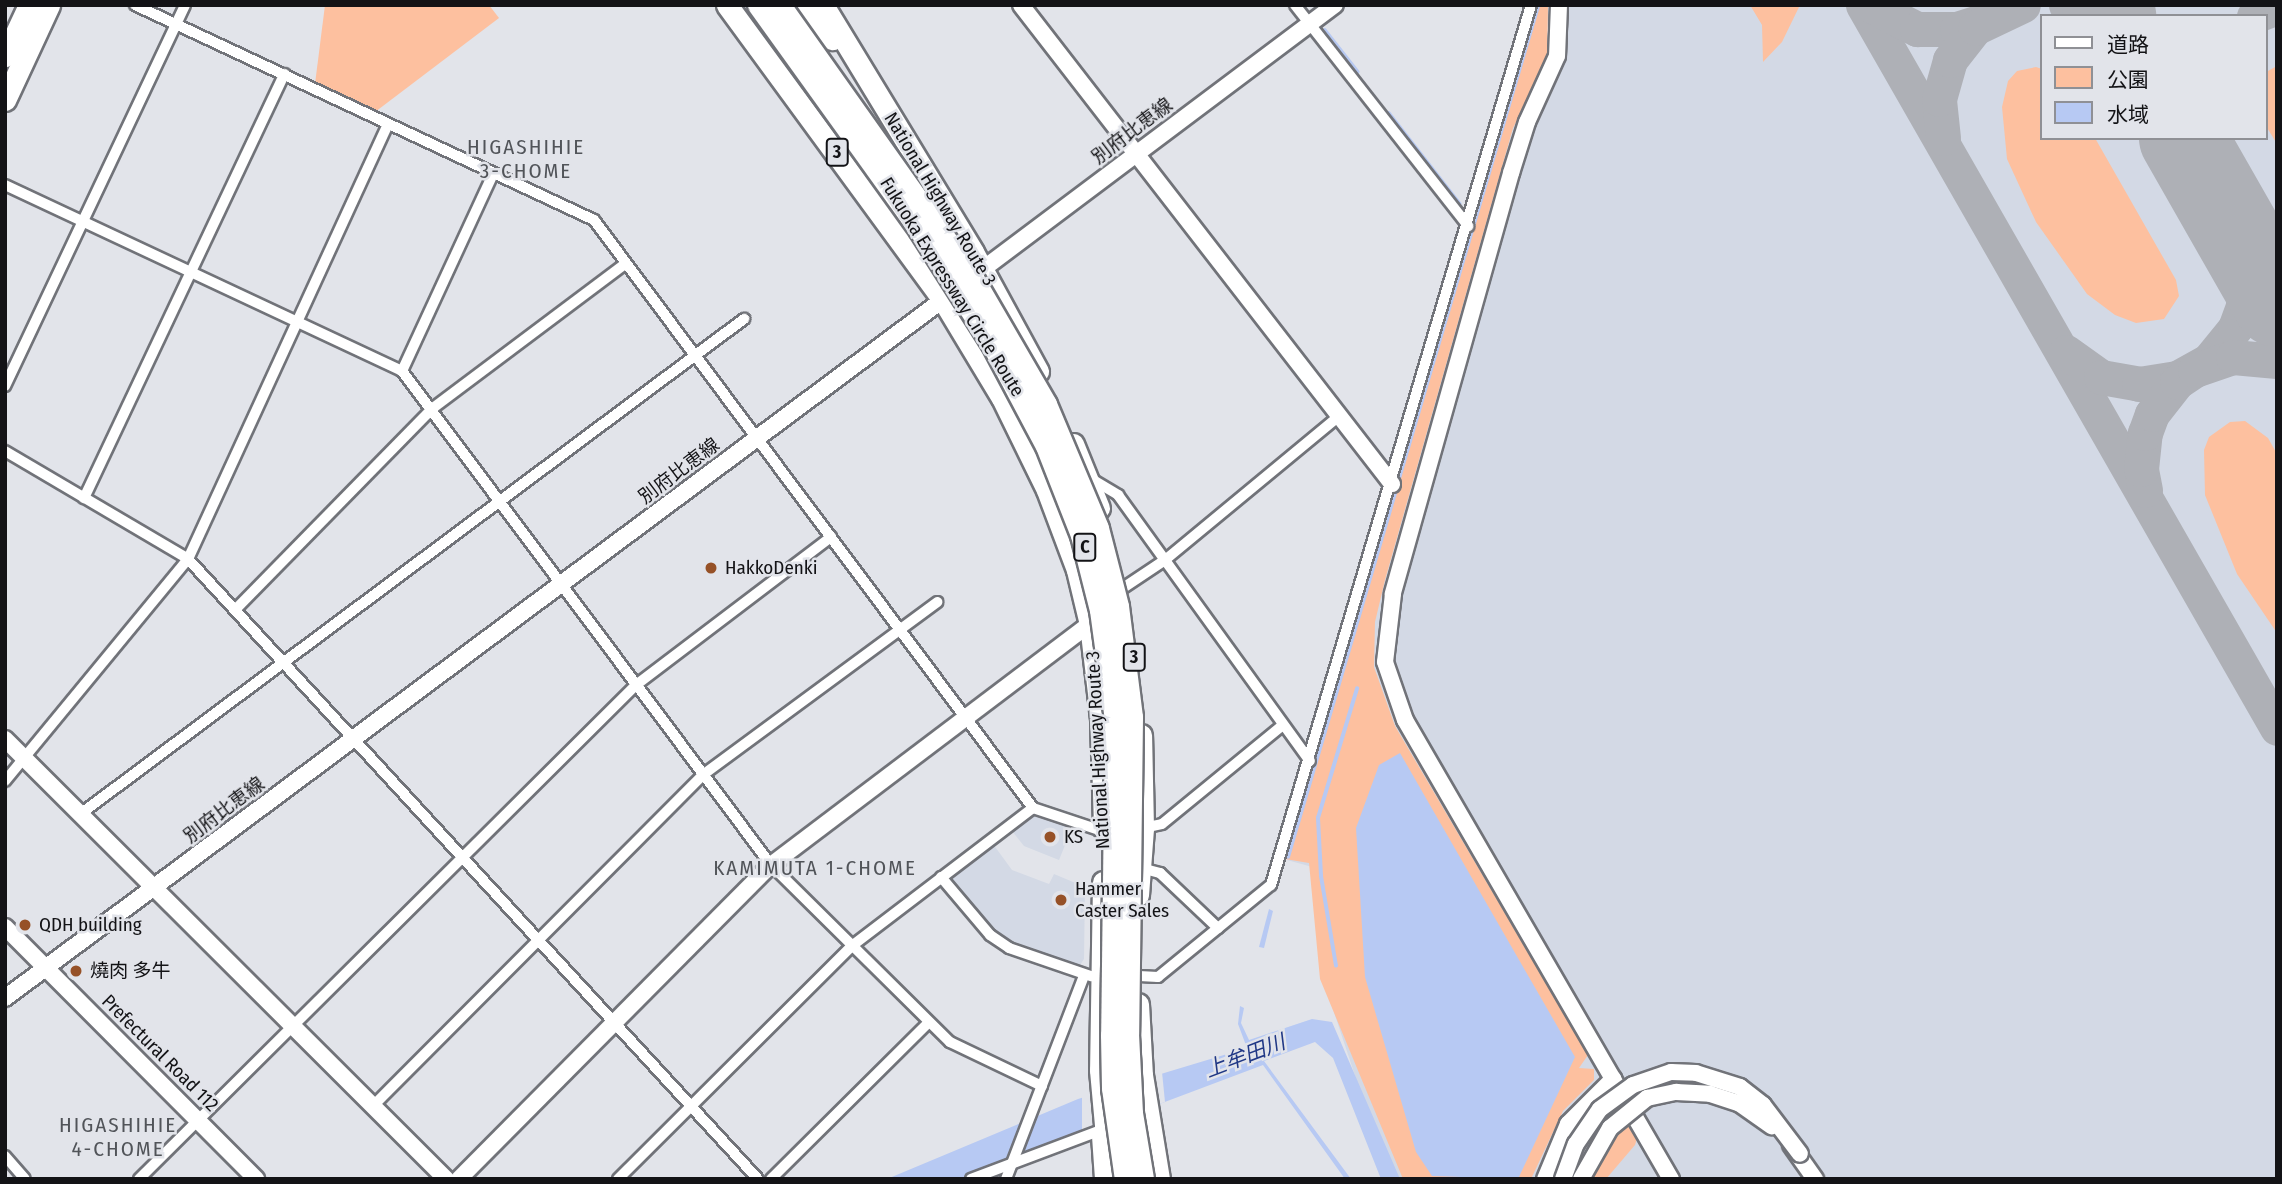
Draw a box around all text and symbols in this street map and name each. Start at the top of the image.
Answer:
legend [2040,14,2268,140]
text: 道路 [2107,32,2149,58]
text: 公園 [2107,67,2149,93]
street label: 別府比恵線 [1087,93,1177,169]
text: 水域 [2107,102,2149,128]
street label: National Highway Route 3 [879,108,1001,290]
district label: HIGASHIHIE 3-CHOME [468,134,584,184]
road number: 3 [825,138,849,167]
street label: Fukuoka Expressway Circle Route [875,173,1029,401]
street label: 別府比恵線 [634,433,724,509]
road number: C [1073,532,1097,562]
place label: HakkoDenki [725,557,817,579]
marker: HakkoDenki [703,560,719,576]
road number: 3 [1122,642,1146,672]
street label: National Highway Route 3 [1081,650,1115,850]
street label: 別府比恵線 [179,772,269,848]
place label: KS [1064,826,1083,848]
marker: KS [1042,829,1058,845]
district label: KAMIMUTA 1-CHOME [715,855,915,881]
place label: Hammer Caster Sales [1075,878,1169,922]
marker: Hammer Caster Sales [1053,892,1069,908]
place label: QDH building [39,914,142,936]
marker: QDH building [17,917,33,933]
place label: 燒肉 多牛 [90,960,170,982]
marker: 燒肉 多牛 [68,963,84,979]
street label: Prefectural Road 112 [97,990,223,1116]
water label: 上牟田川 [1201,1029,1289,1083]
district label: HIGASHIHIE 4-CHOME [60,1112,176,1162]

